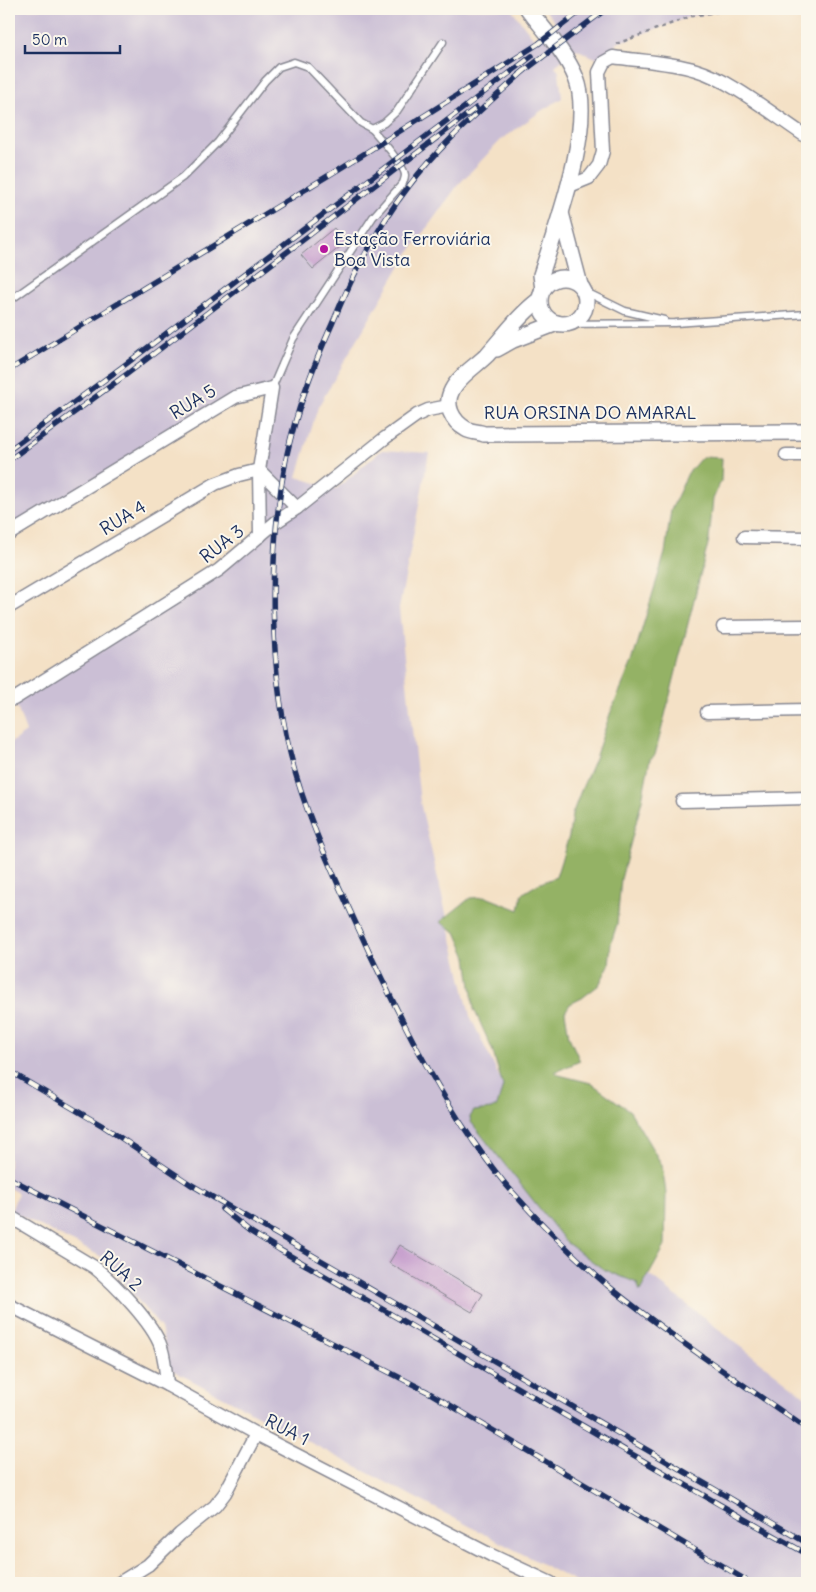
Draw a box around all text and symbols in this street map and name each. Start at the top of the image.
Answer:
scale bar [25,22,120,54]
text: 50 m [32,30,67,49]
place label: Estação Ferroviária Boa Vista [334,227,491,271]
marker: Estação Ferroviária Boa Vista [318,243,330,255]
street label: RUA 5 [165,379,220,424]
street label: RUA ORSINA DO AMARAL [484,401,697,424]
street label: RUA 4 [95,495,150,540]
street label: RUA 3 [195,519,248,568]
street label: RUA 2 [95,1246,148,1296]
street label: RUA 1 [261,1409,313,1450]

